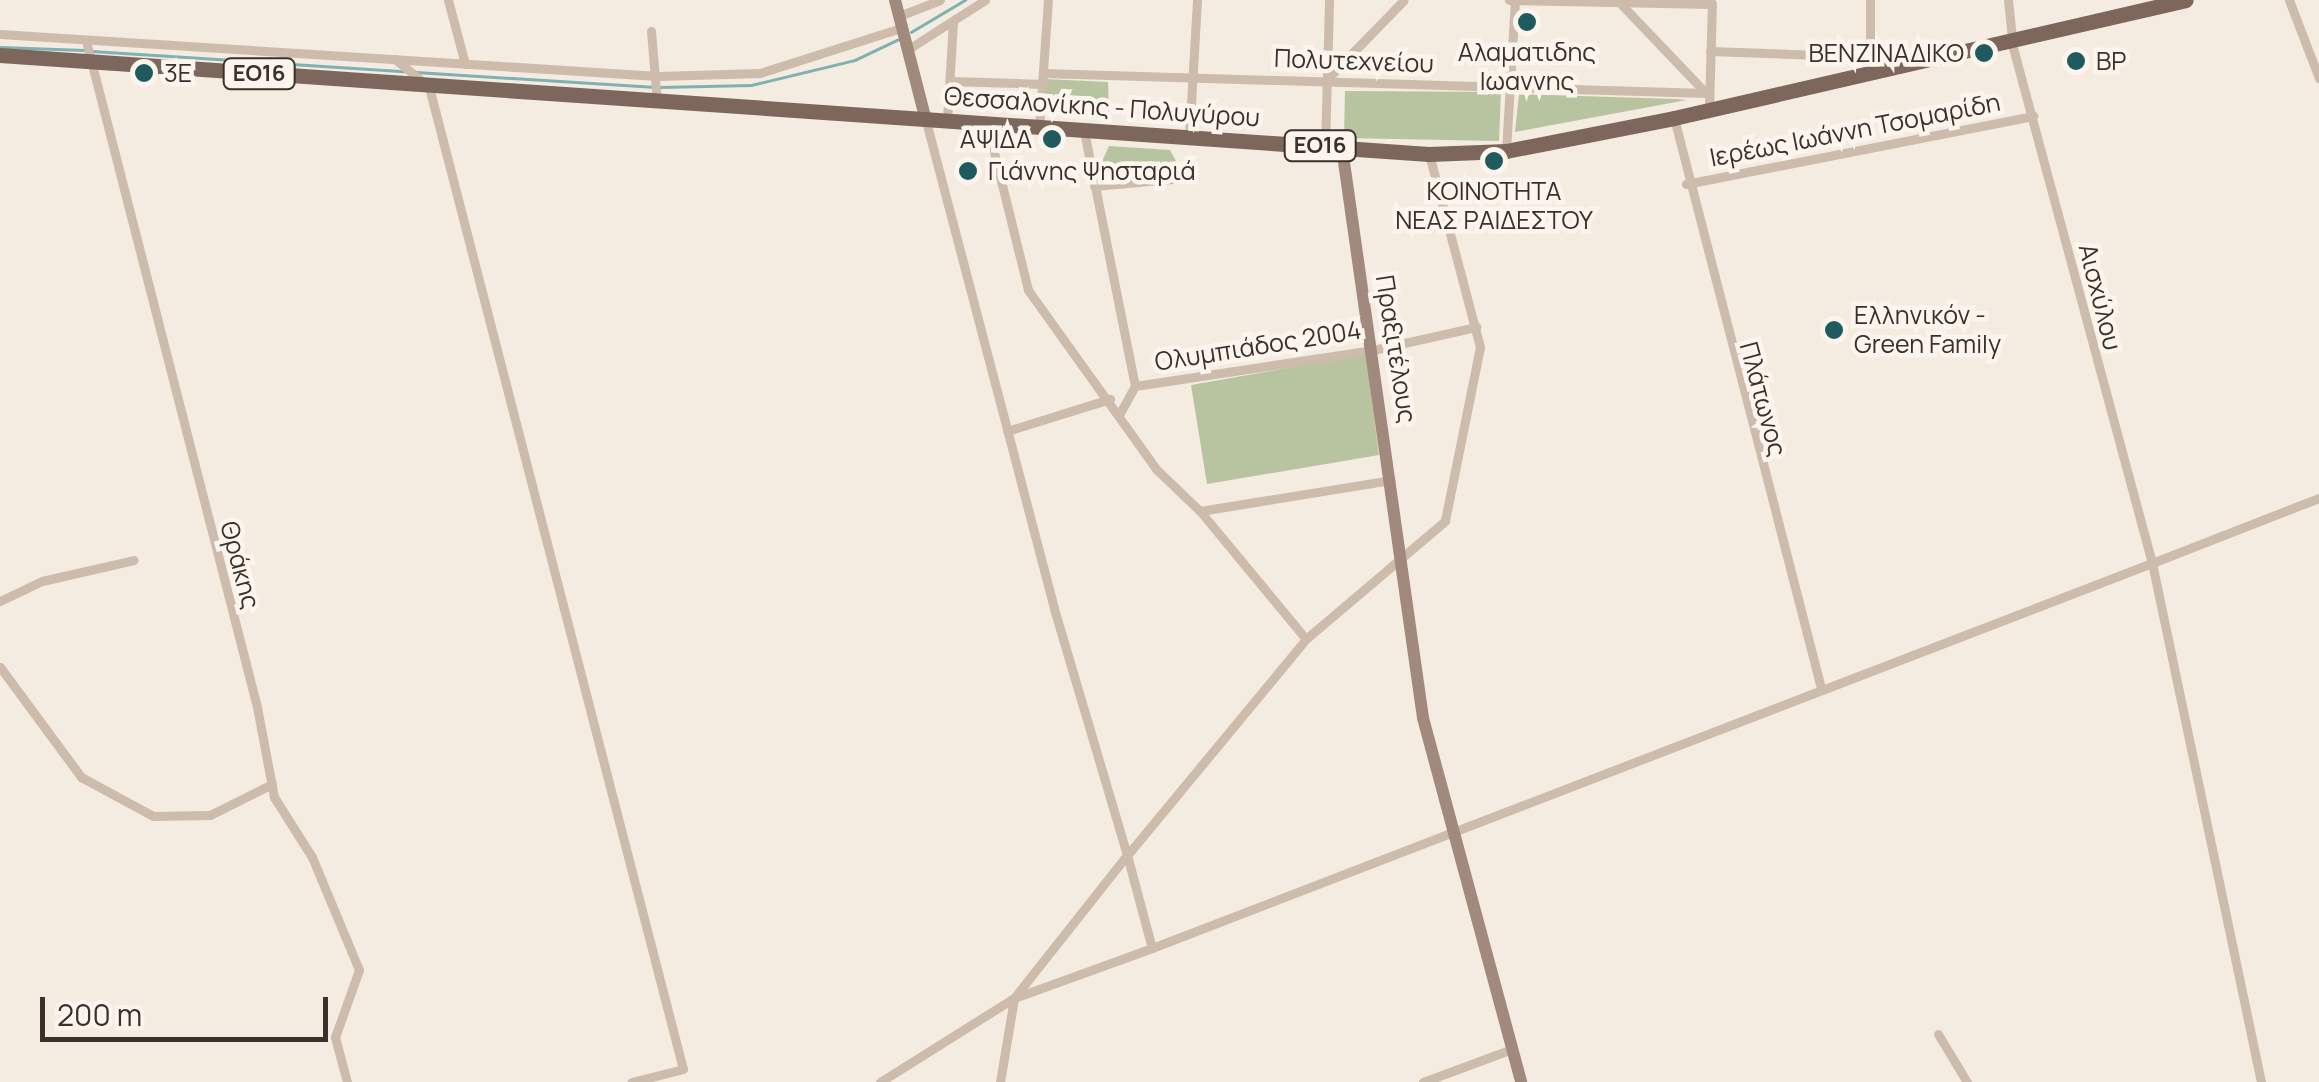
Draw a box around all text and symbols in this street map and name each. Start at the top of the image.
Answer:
marker: Αλαματιδης Ιωαννης [1516,11,1538,33]
place label: Αλαματιδης Ιωαννης [1458,38,1596,97]
place label: ΒΕΝΖΙΝΑΔΙΚΟ [1808,38,1964,68]
marker: ΒΕΝΖΙΝΑΔΙΚΟ [1973,42,1995,64]
street label: Πολυτεχνείου [1274,43,1434,79]
place label: BP [2096,46,2126,76]
marker: BP [2065,50,2087,72]
road number: ΕΟ16 [222,57,296,91]
place label: 3Ε [164,58,192,88]
marker: 3Ε [133,62,155,84]
street label: Θεσσαλονίκης - Πολυγύρου [943,81,1261,133]
street label: Ιερέως Ιωάννη Τσομαρίδη [1707,87,2003,173]
place label: ΑΨΙΔΑ [960,124,1032,154]
marker: ΑΨΙΔΑ [1041,128,1063,150]
road number: ΕΟ16 [1282,129,1358,163]
marker: ΚΟΙΝΟΤΗΤΑ ΝΕΑΣ ΡΑΙΔΕΣΤΟΥ [1483,150,1505,172]
place label: Γιάννης Ψησταριά [988,156,1196,186]
marker: Γιάννης Ψησταριά [957,160,979,182]
place label: ΚΟΙΝΟΤΗΤΑ ΝΕΑΣ ΡΑΙΔΕΣΤΟΥ [1395,177,1593,236]
street label: Αισχύλου [2072,241,2128,353]
street label: Πραξιτέλους [1370,273,1422,425]
place label: Ελληνικόν - Green Family [1854,301,2001,360]
street label: Ολυμπιάδος 2004 [1153,315,1363,377]
marker: Ελληνικόν - Green Family [1823,319,1845,341]
street label: Πλάτωνος [1733,339,1793,459]
street label: Θράκης [214,518,266,612]
scale bar [45,977,332,1039]
text: 200 m [57,994,142,1035]

